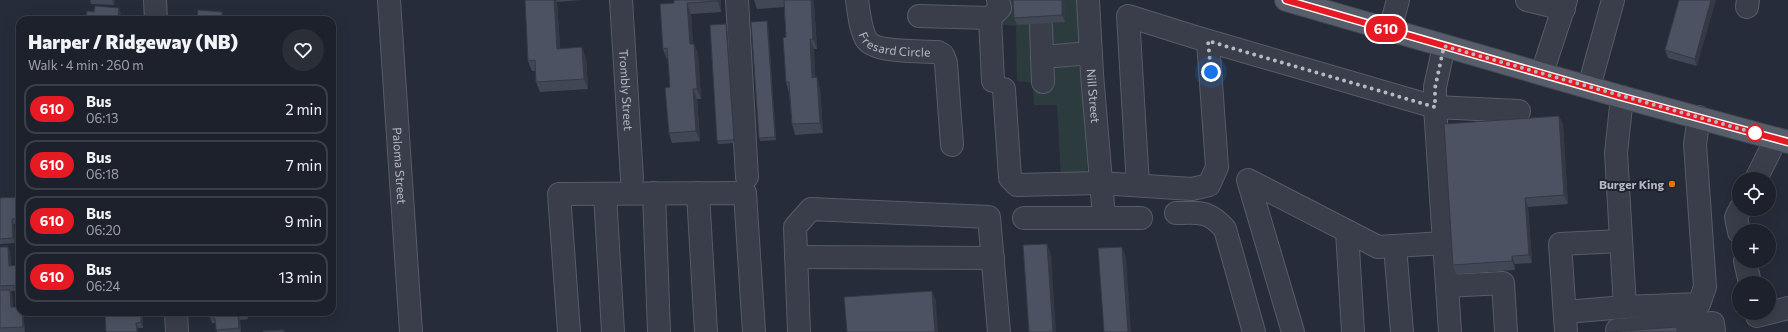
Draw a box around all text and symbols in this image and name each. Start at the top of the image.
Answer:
line badge: 610 [1363,16,1409,42]
text: 610 [1374,20,1398,37]
button: heart [282,29,324,71]
text: Harper / Ridgeway (NB) [28,30,238,53]
street label: Fresard Circle [856,30,930,59]
street label: Trombly Street [617,49,636,131]
text: Walk · 4 min · 260 m [28,57,144,73]
your location [1201,62,1221,82]
street label: Nill Street [1085,68,1103,124]
text: Bus [86,92,111,110]
text: 610 [40,100,64,117]
text: 2 min [285,100,322,118]
text: 06:13 [86,110,118,126]
unlabelled marker [1746,124,1764,142]
street label: Paloma Street [390,127,410,205]
text: Bus [86,148,111,166]
text: 610 [40,156,64,173]
text: 7 min [286,156,322,174]
text: 06:18 [86,166,119,182]
map controls [1732,172,1776,320]
button: locate [1732,172,1776,216]
place label: Burger King [1599,177,1664,191]
marker: Burger King [1667,179,1677,189]
text: Bus [86,204,111,222]
text: 610 [40,212,64,229]
text: 9 min [284,212,322,230]
text: 06:20 [86,222,121,238]
button: + [1732,224,1776,268]
text: Bus [86,260,111,278]
text: 610 [40,268,64,285]
text: 13 min [279,268,322,286]
button: − [1732,276,1776,320]
text: 06:24 [86,278,120,294]

